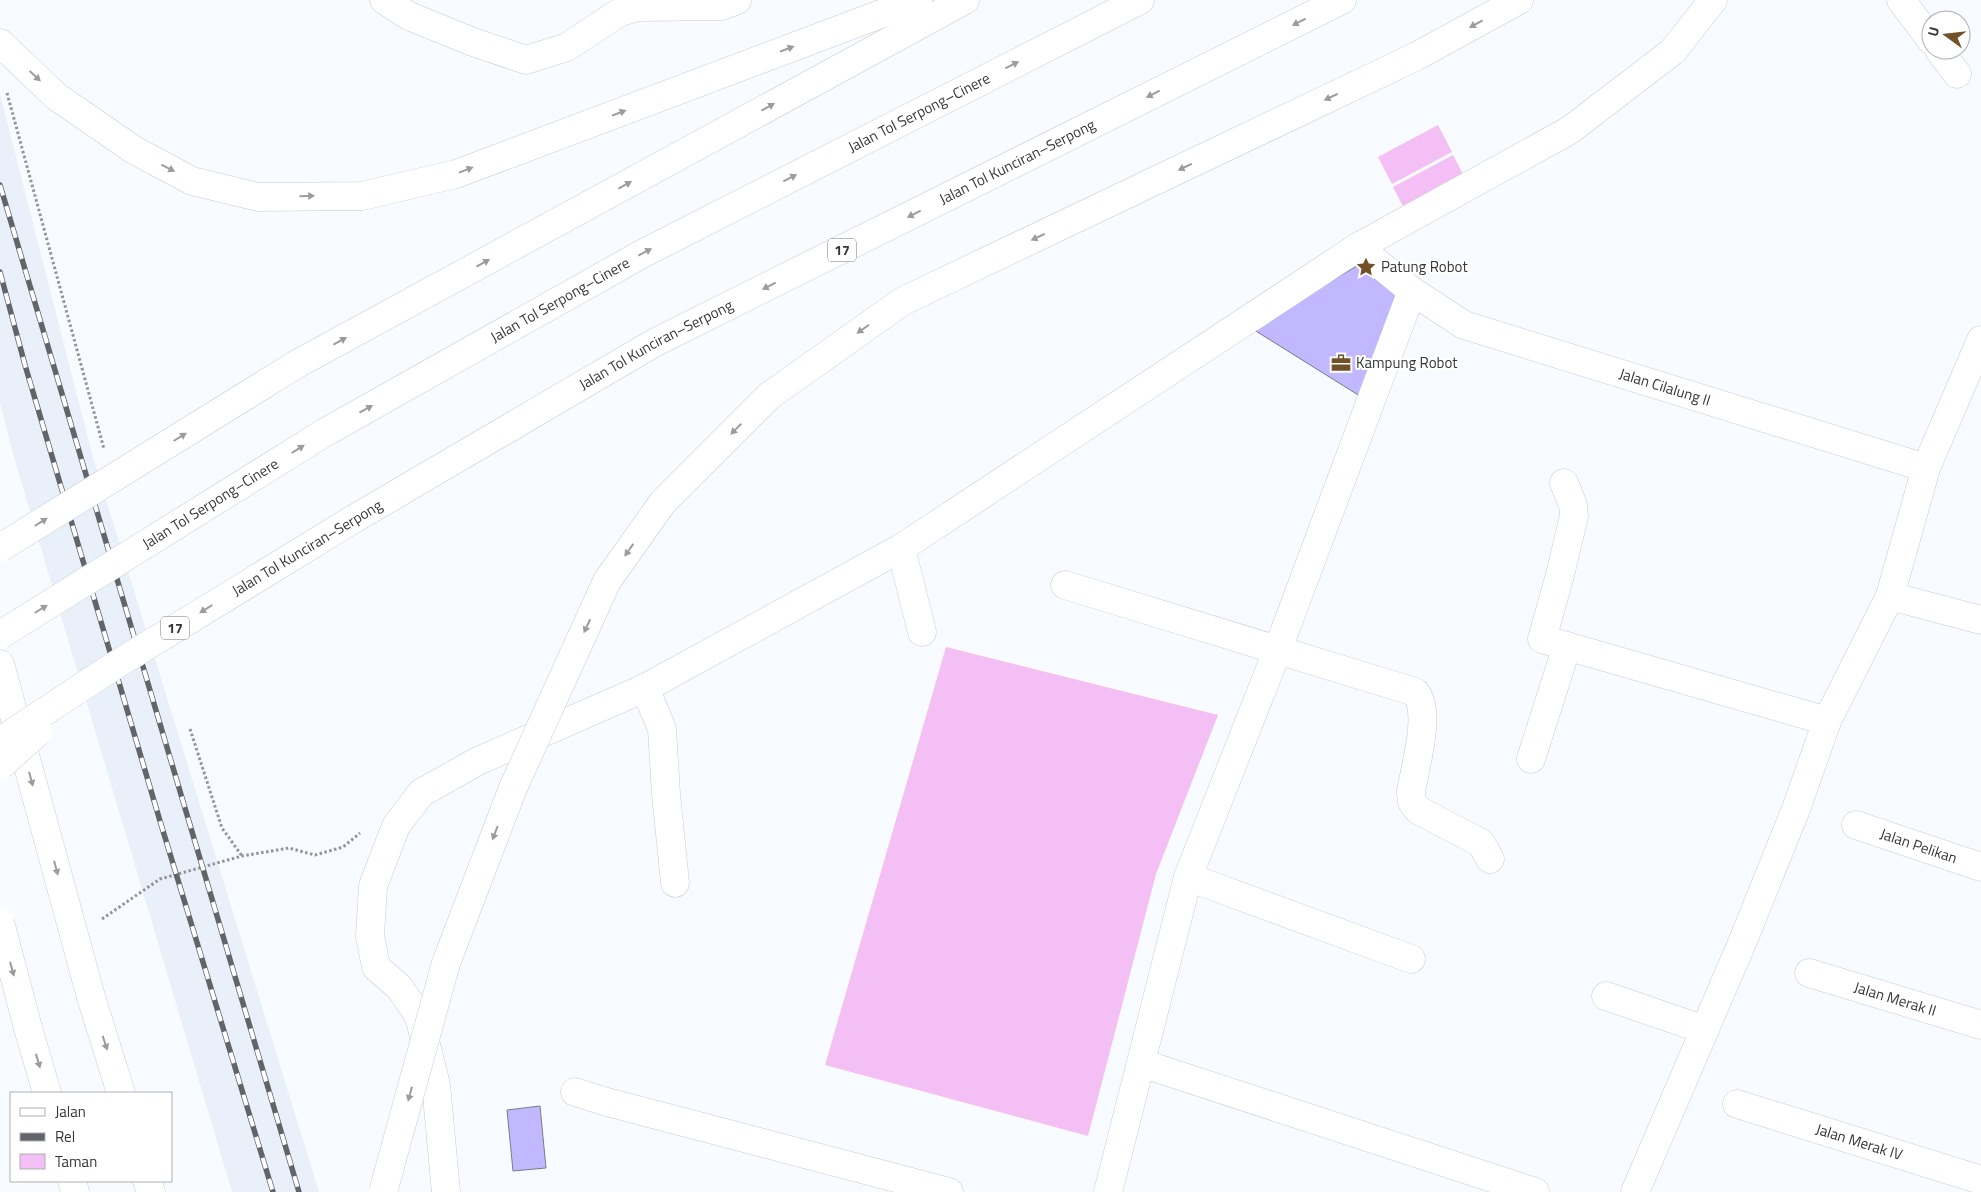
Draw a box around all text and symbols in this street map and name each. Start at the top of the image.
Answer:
north arrow [1921,10,1971,60]
one-way arrow [1292,18,1306,26]
one-way arrow [1470,19,1483,28]
text: U [1922,24,1944,39]
one-way arrow [780,45,795,53]
one-way arrow [1005,61,1020,69]
street label: Jalan Tol Serpong–Cinere [844,66,994,158]
one-way arrow [29,70,41,82]
one-way arrow [1146,90,1161,98]
one-way arrow [1324,93,1338,101]
one-way arrow [761,103,775,112]
one-way arrow [611,109,626,116]
street label: Jalan Tol Kunciran–Serpong [935,113,1099,210]
one-way arrow [1177,163,1192,171]
one-way arrow [161,164,176,172]
one-way arrow [459,166,474,173]
one-way arrow [783,174,797,182]
one-way arrow [618,181,633,189]
one-way arrow [299,192,315,200]
one-way arrow [907,210,921,218]
one-way arrow [1031,233,1045,241]
road number: 17 [828,238,856,262]
one-way arrow [639,248,652,257]
street label: Jalan Tol Serpong–Cinere [486,251,634,348]
place label: Patung Robot [1381,255,1468,278]
place icon: Patung Robot [1355,256,1377,278]
one-way arrow [476,259,490,267]
one-way arrow [761,282,776,290]
street label: Jalan Tol Kunciran–Serpong [575,293,737,396]
one-way arrow [857,324,870,334]
one-way arrow [333,337,347,345]
place label: Kampung Robot [1356,351,1458,374]
office icon: Kampung Robot [1330,352,1352,374]
street label: Jalan Cilalung II [1616,362,1714,412]
one-way arrow [360,405,373,414]
one-way arrow [730,422,742,434]
one-way arrow [173,432,186,441]
one-way arrow [291,445,305,454]
street label: Jalan Tol Serpong–Cinere [137,452,283,555]
street label: Jalan Tol Kunciran–Serpong [227,493,387,602]
one-way arrow [35,518,48,527]
one-way arrow [624,543,634,557]
one-way arrow [34,604,47,613]
one-way arrow [199,605,213,614]
road number: 17 [161,616,189,640]
one-way arrow [582,619,590,633]
one-way arrow [27,771,35,786]
street label: Jalan Pelikan [1877,822,1960,869]
one-way arrow [491,826,499,840]
one-way arrow [52,861,60,876]
one-way arrow [9,961,17,976]
street label: Jalan Merak II [1851,975,1939,1022]
one-way arrow [102,1036,110,1051]
one-way arrow [34,1053,42,1068]
one-way arrow [405,1087,413,1102]
legend [10,1092,172,1182]
text: Jalan [55,1100,86,1123]
street label: Jalan Merak IV [1813,1117,1906,1166]
text: Rel [55,1125,75,1148]
text: Taman [55,1150,97,1173]

